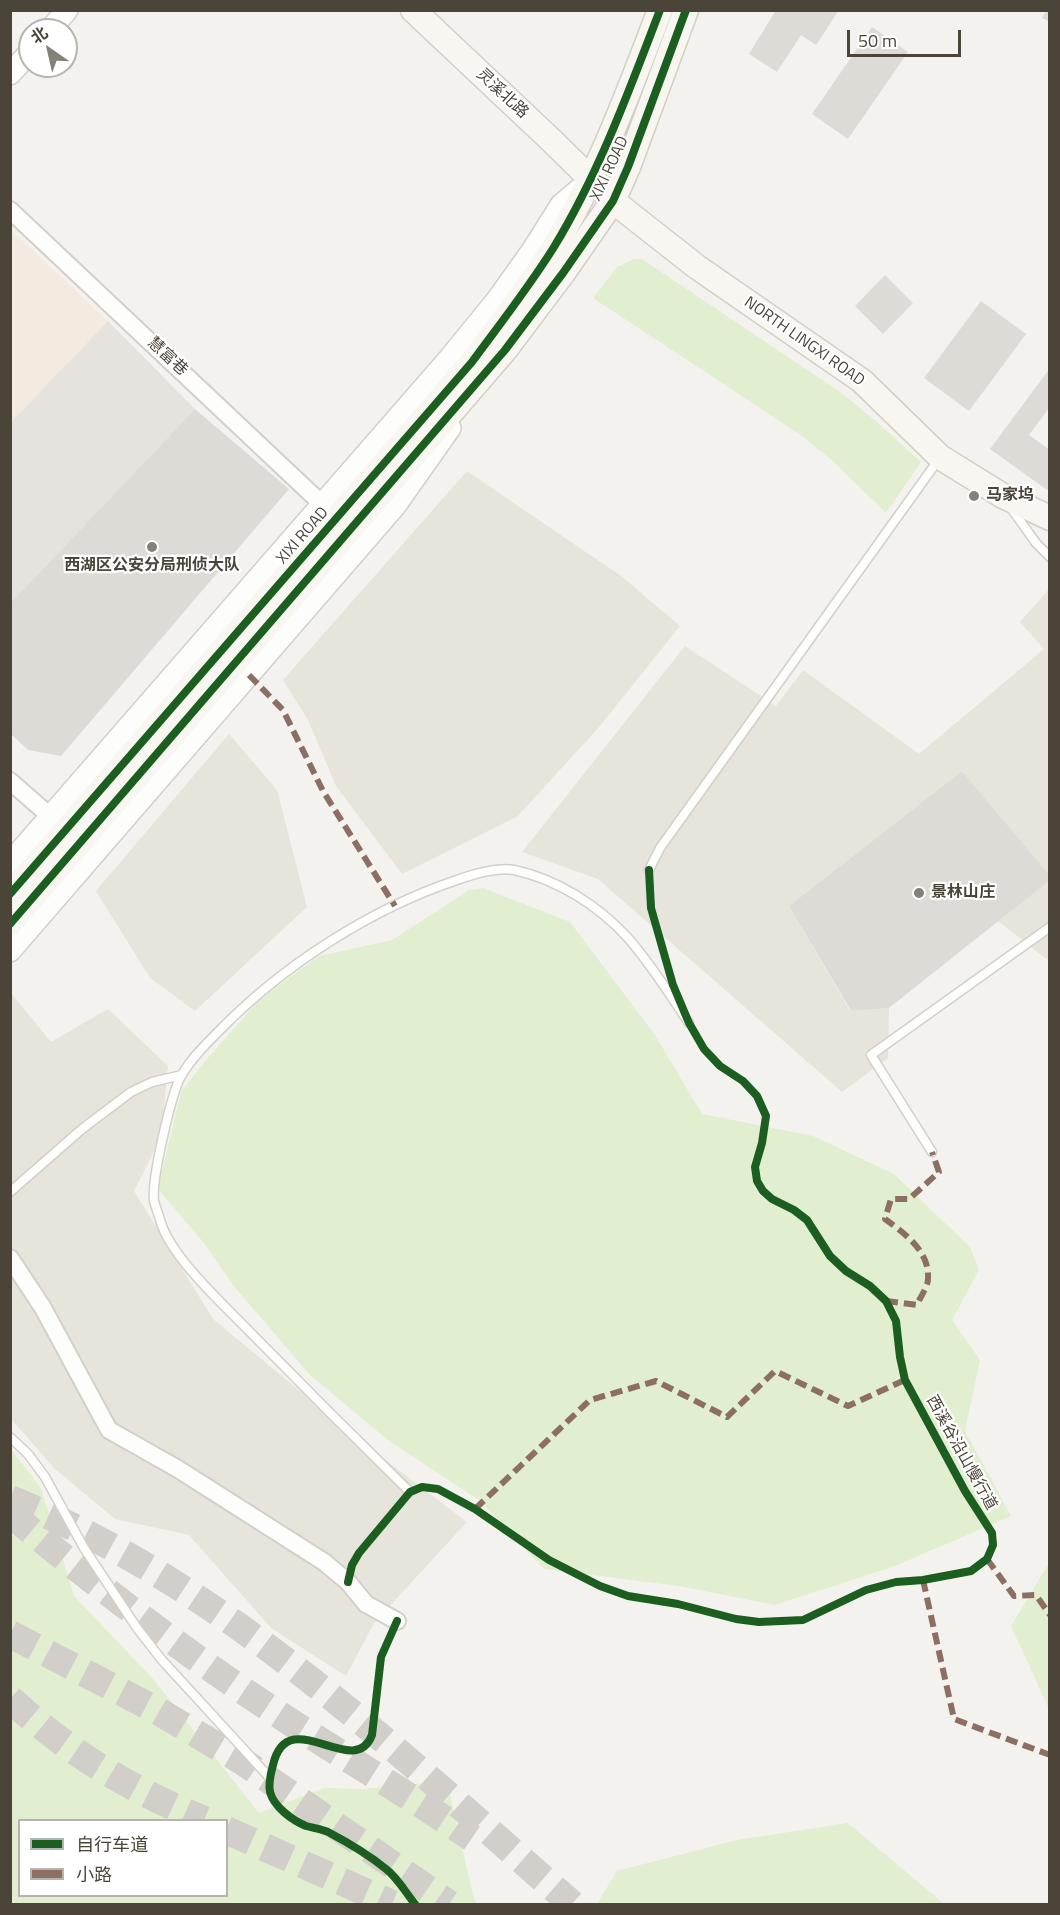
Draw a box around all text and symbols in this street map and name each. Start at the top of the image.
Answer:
north arrow [18,18,78,78]
scale bar [850,18,964,56]
text: 北 [26,20,52,49]
text: 50 m [858,27,897,54]
street label: 灵溪北路 [472,65,532,123]
street label: XIXI ROAD [587,134,633,204]
street label: NORTH LINGXI ROAD [740,293,868,391]
street label: 慧富巷 [143,334,191,380]
place label: 马家坞 [986,486,1034,506]
marker: 马家坞 [967,489,981,503]
street label: XIXI ROAD [273,504,333,568]
marker: 西湖区公安分局刑侦大队 [145,540,159,554]
place label: 西湖区公安分局刑侦大队 [64,556,240,576]
place label: 景林山庄 [931,883,995,903]
marker: 景林山庄 [912,886,926,900]
street label: 西溪谷沿山慢行道 [922,1392,1000,1514]
legend [18,1819,228,1897]
text: 自行车道 [76,1831,148,1858]
text: 小路 [76,1861,112,1888]

